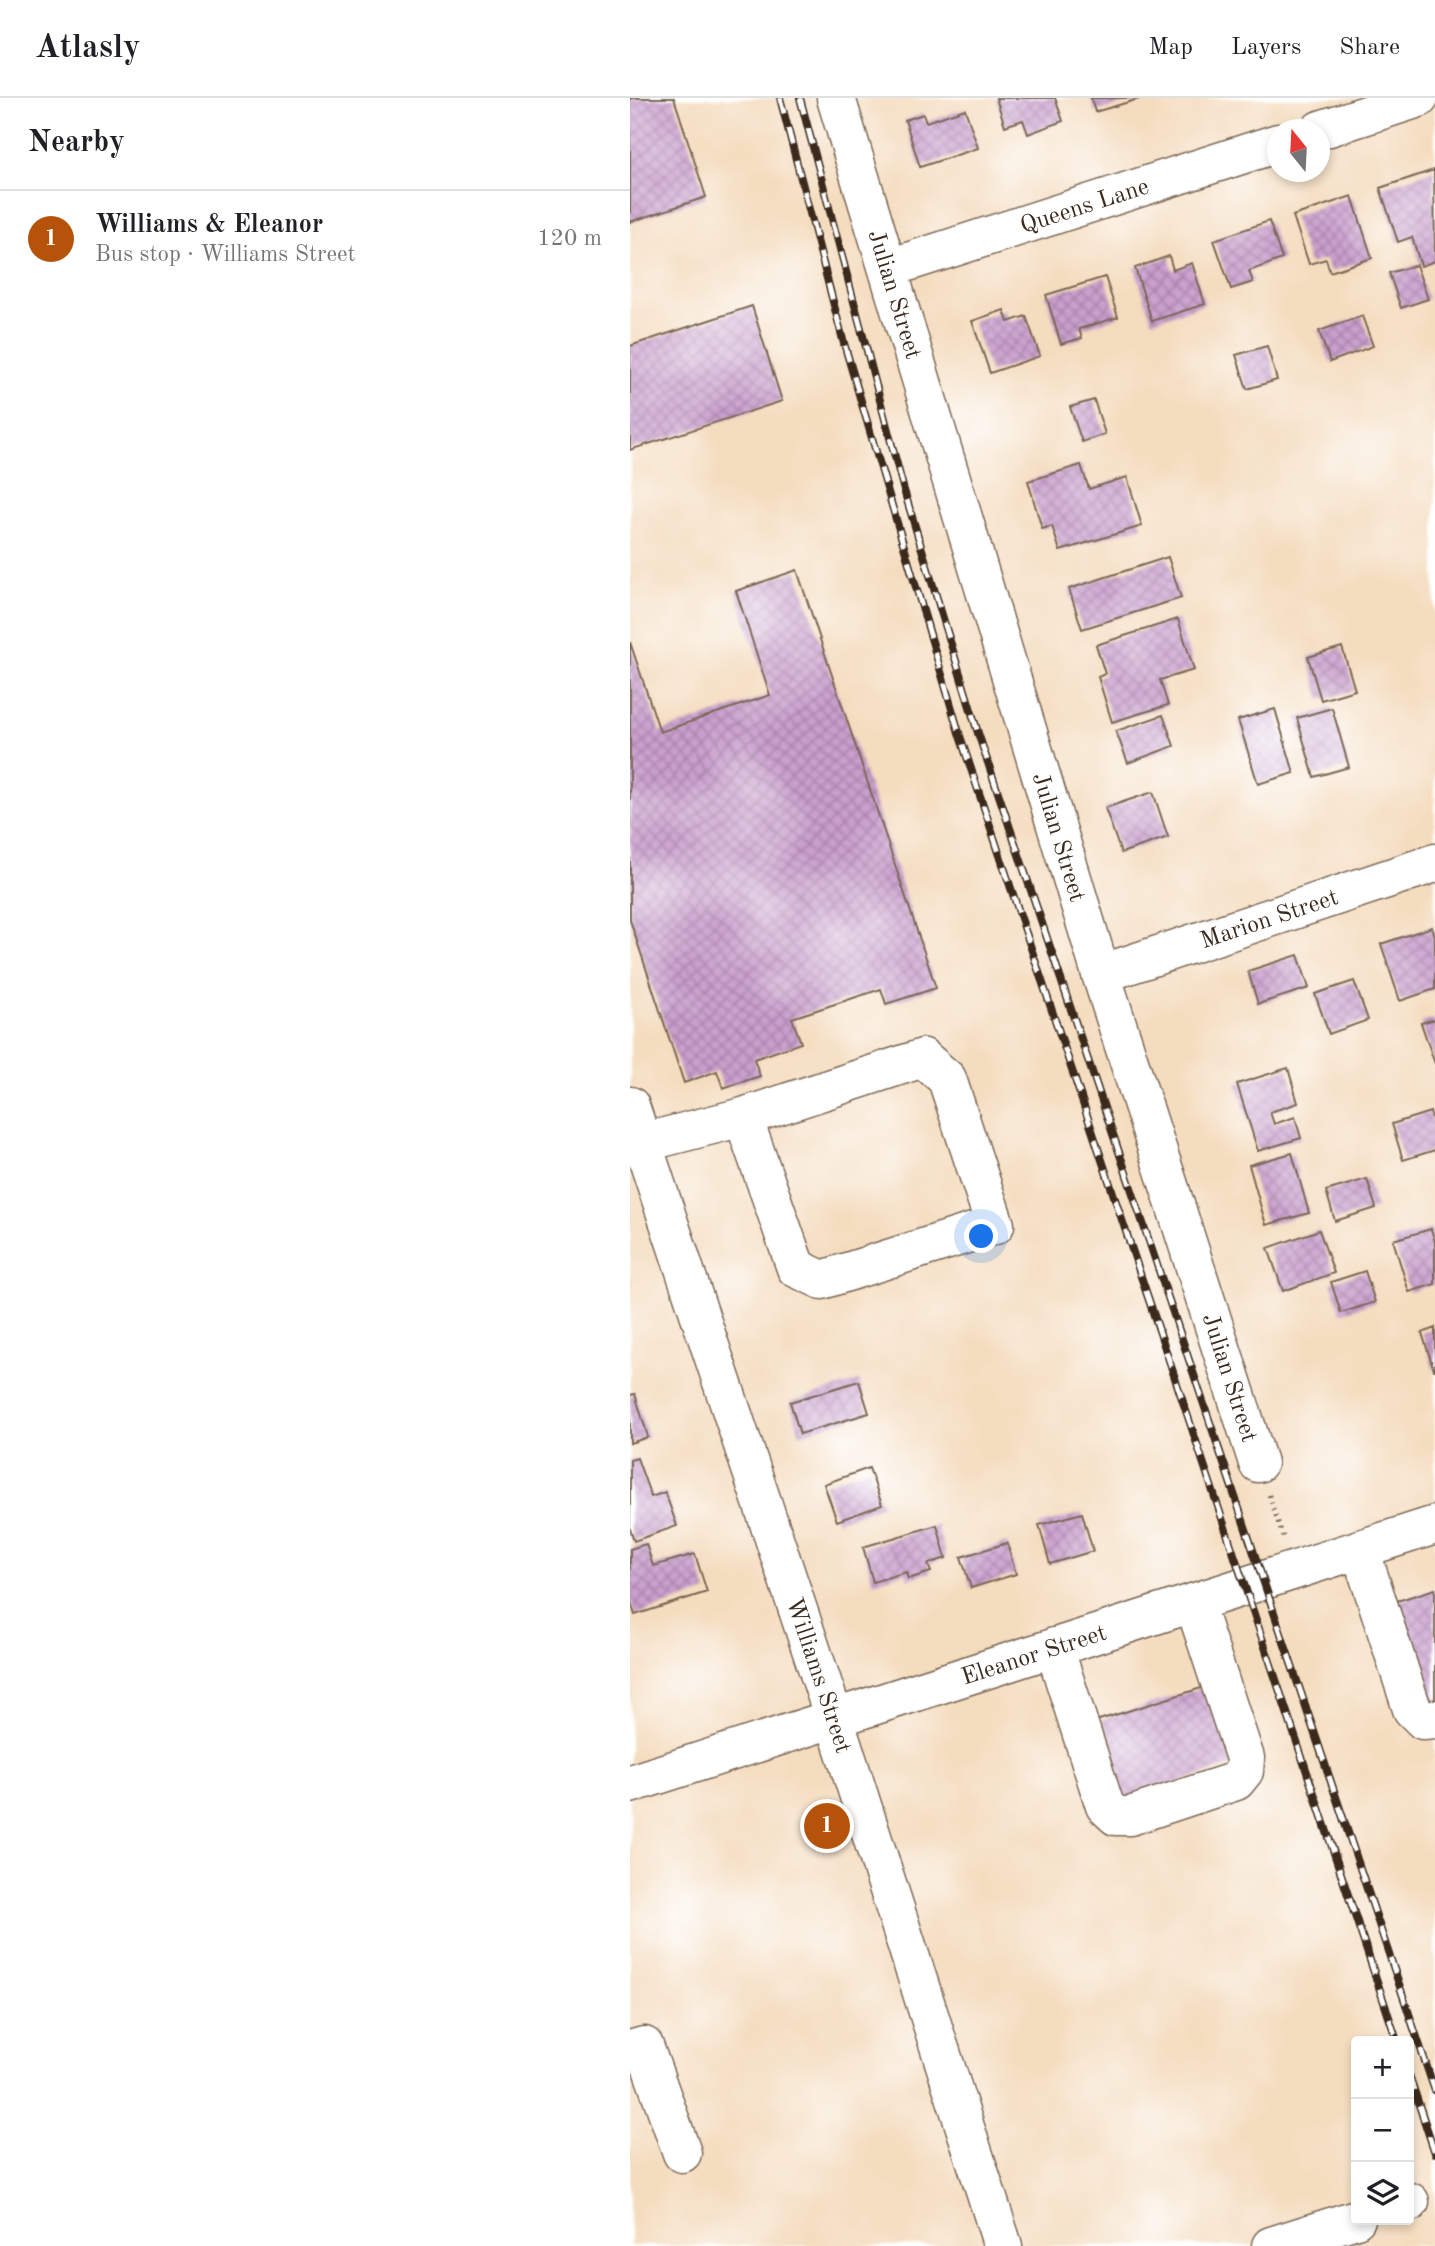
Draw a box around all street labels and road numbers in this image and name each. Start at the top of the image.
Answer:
street label: Queens Lane [1017,175,1152,239]
street label: Julian Street [863,227,924,362]
street label: Julian Street [1027,770,1089,905]
street label: Marion Street [1198,886,1342,954]
street label: Julian Street [1197,1311,1261,1446]
street label: Williams Street [781,1595,855,1757]
street label: Eleanor Street [959,1621,1110,1691]

